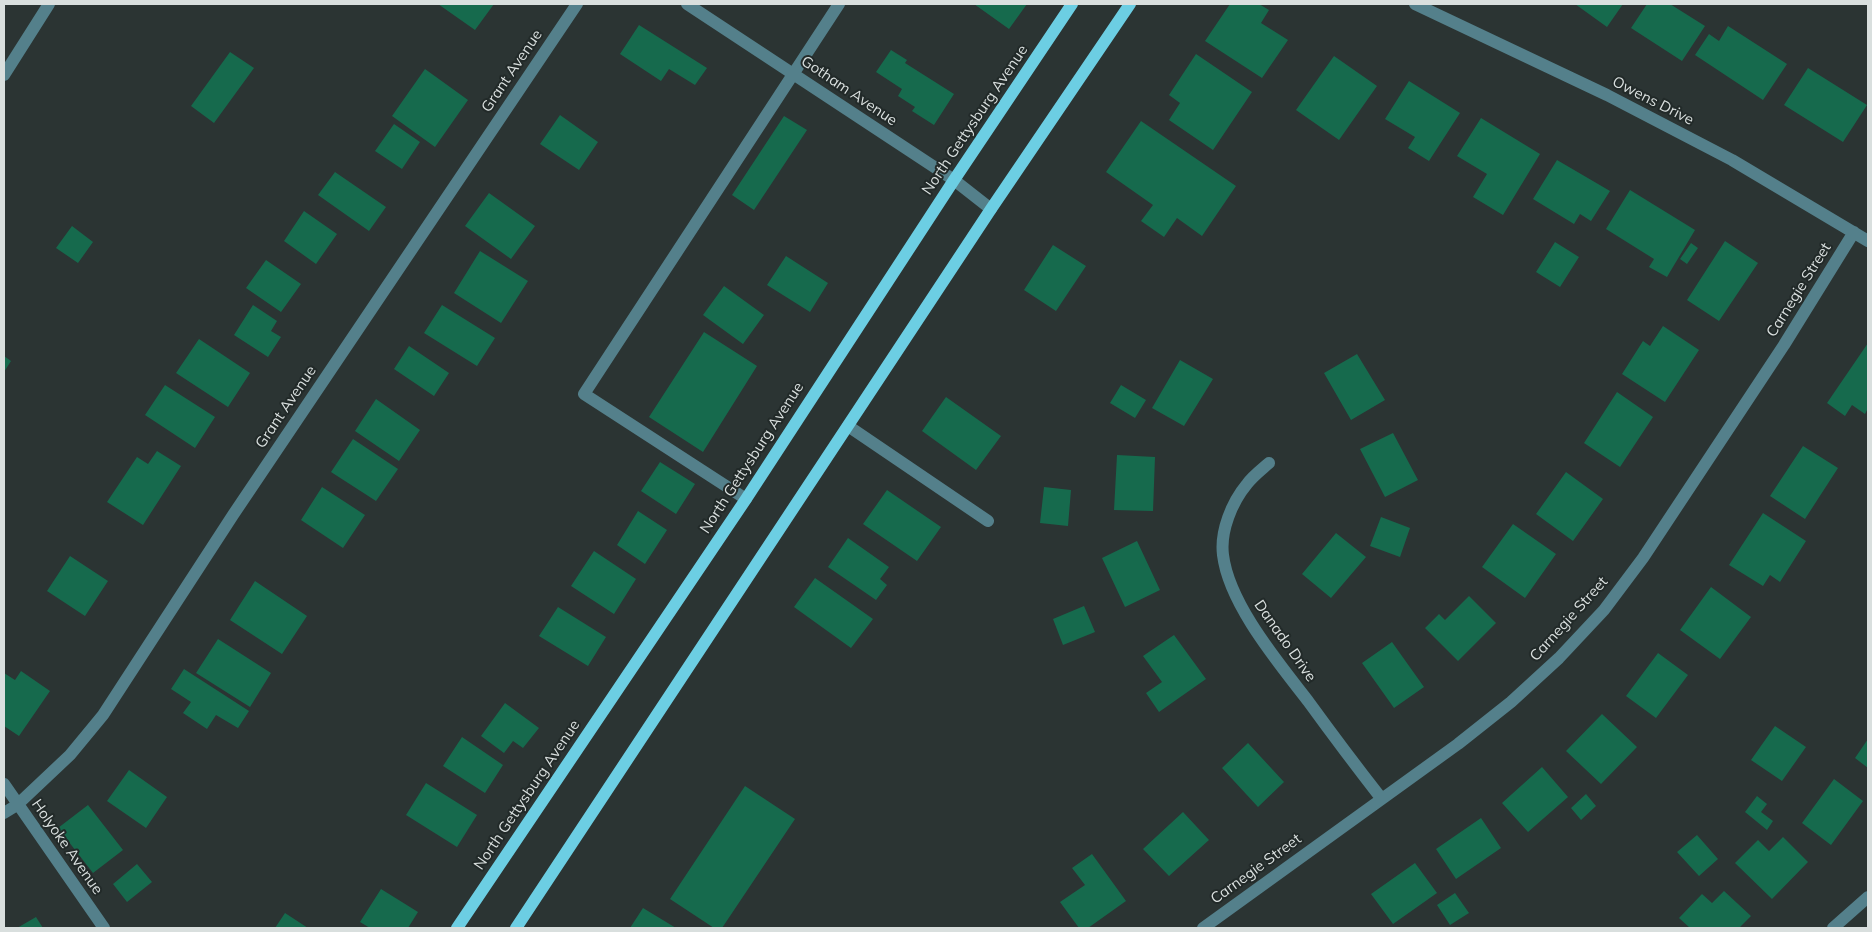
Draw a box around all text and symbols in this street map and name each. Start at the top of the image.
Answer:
street label: Grant Avenue [478,26,546,116]
street label: North Gettysburg Avenue [918,42,1032,198]
street label: Gotham Avenue [798,52,900,130]
street label: Owens Drive [1609,73,1697,129]
street label: Carnegie Street [1763,240,1835,340]
street label: Grant Avenue [252,362,320,452]
street label: North Gettysburg Avenue [696,379,808,537]
street label: Carnegie Street [1526,573,1612,665]
street label: Danado Drive [1250,597,1320,685]
street label: North Gettysburg Avenue [470,717,584,873]
street label: Holyoke Avenue [28,796,106,898]
street label: Carnegie Street [1207,830,1305,908]

